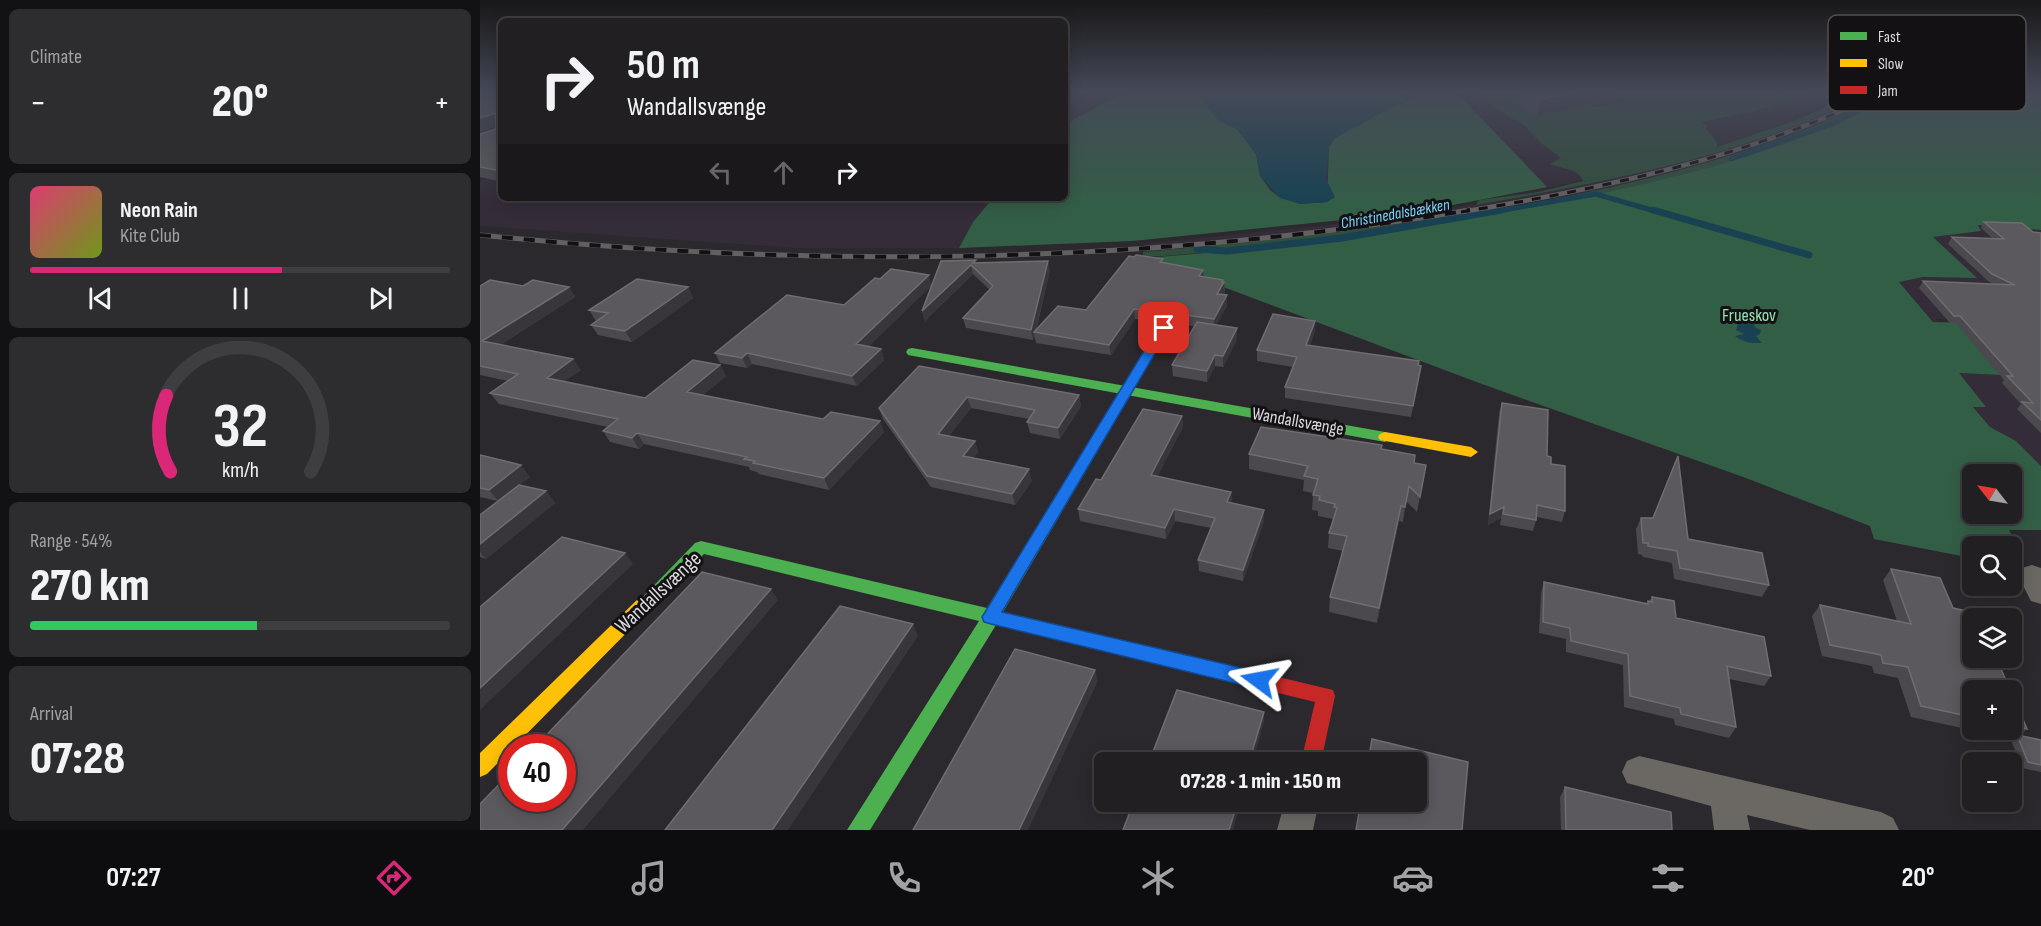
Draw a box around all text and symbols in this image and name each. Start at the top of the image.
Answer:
legend [1828,15,2026,111]
text: Fast [1878,28,1901,47]
text: 50 m [627,40,700,91]
icon: right [528,42,606,120]
text: Climate [30,45,82,69]
text: Slow [1878,55,1903,74]
text: 20° [212,75,268,130]
text: Jam [1877,82,1898,101]
text: − [30,83,46,123]
text: + [434,83,450,123]
text: Wandallsvænge [627,91,766,123]
icon: left [704,156,737,189]
icon: ahead [767,156,800,189]
icon: right [830,156,863,189]
water label: Christinedalsbækken [1339,196,1451,233]
text: Neon Rain [120,197,198,224]
text: Kite Club [120,224,180,248]
icon: previous [84,282,117,315]
icon: pause [224,282,257,315]
icon: next [364,282,397,315]
pin [1138,302,1189,353]
park label: Frueskov [1722,305,1776,326]
icon: arrive [1147,311,1180,344]
text: 32 [212,390,268,465]
street label: Wandallsvænge [1250,403,1346,440]
text: km/h [221,458,259,483]
north arrow [1962,464,2022,524]
map controls [1962,464,2022,812]
text: Range · 54% [30,529,112,553]
button: search [1962,536,2022,596]
street label: Wandallsvænge [610,546,707,638]
text: 270 km [30,559,149,614]
button: layers [1962,608,2022,668]
position arrow [1227,648,1291,712]
button: + [1962,680,2022,740]
text: Arrival [30,702,73,726]
text: 07:28 [30,732,125,787]
speed limit sign: 40 [498,734,576,812]
button: − [1962,752,2022,812]
text: 07:28 · 1 min · 150 m [1180,768,1341,795]
icon: directions [373,857,415,899]
icon: music [628,857,670,899]
icon: phone [883,857,925,899]
icon: climate [1137,857,1179,899]
icon: car [1392,857,1434,899]
icon: filters [1647,857,1689,899]
text: 07:27 [106,862,160,894]
text: 20° [1901,862,1935,894]

